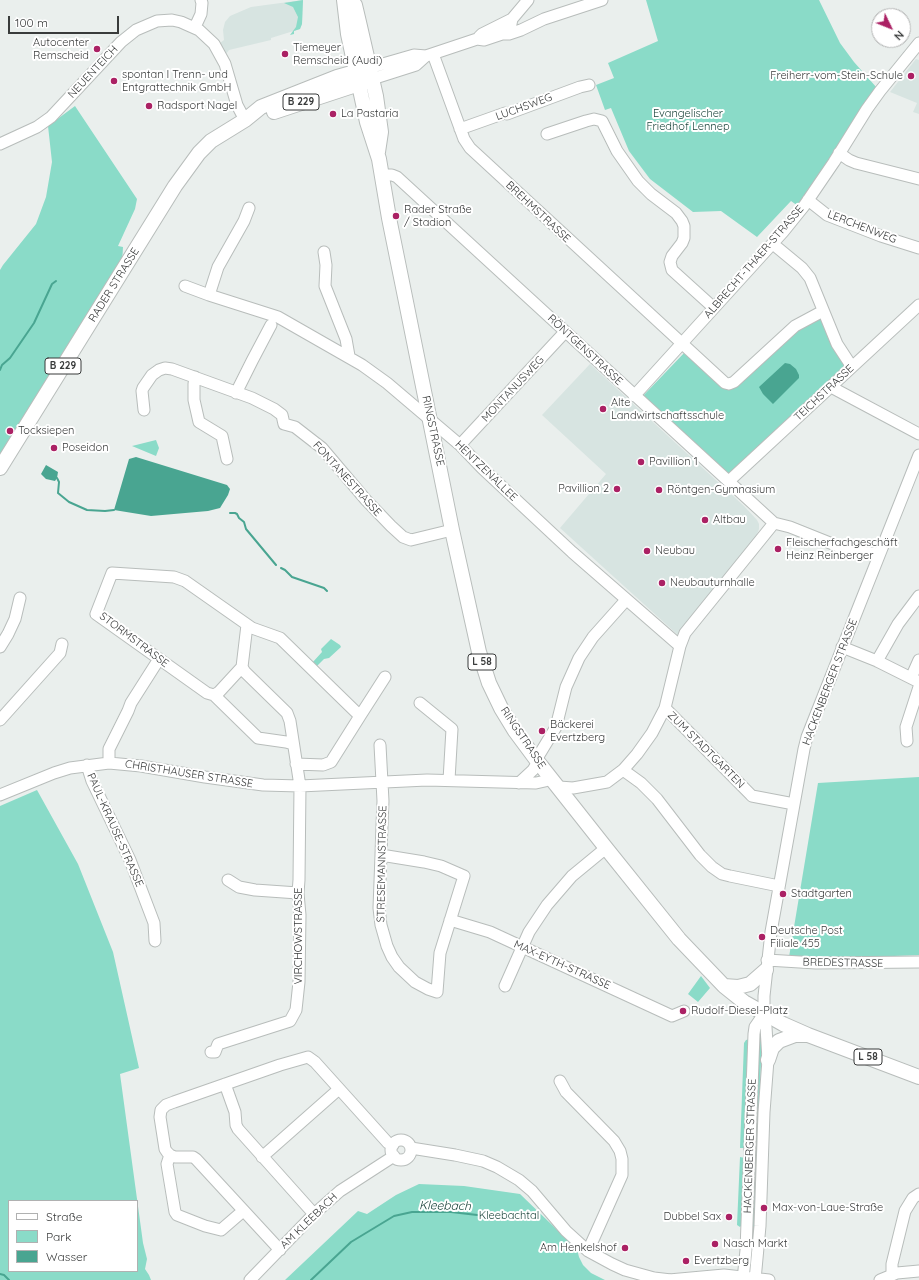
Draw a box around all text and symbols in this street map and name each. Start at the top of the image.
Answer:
scale bar [10,8,121,34]
north arrow [871,8,911,48]
text: 100 m [15,15,48,30]
text: N [891,28,907,43]
place label: Autocenter Remscheid [33,36,89,62]
place label: Tiemeyer Remscheid (Audi) [293,41,382,67]
street label: NEUENTEICH [65,43,121,101]
marker: Autocenter Remscheid [92,44,102,54]
marker: Tiemeyer Remscheid (Audi) [280,49,290,59]
place label: spontan I Trenn- und Entgrattechnik GmbH [122,68,231,94]
place label: Freiherr-vom-Stein-Schule [770,69,903,83]
marker: Freiherr-vom-Stein-Schule [906,71,916,81]
marker: spontan I Trenn- und Entgrattechnik GmbH [109,76,119,86]
street label: LUCHSWEG [494,91,554,123]
road number: B 229 [283,94,319,110]
place label: Radsport Nagel [157,99,237,113]
marker: Radsport Nagel [144,101,154,111]
place label: La Pastaria [341,107,398,121]
park label: Evangelischer Friedhof Lennep [646,107,730,133]
marker: La Pastaria [328,109,338,119]
street label: BREHMSTRASSE [503,179,573,245]
place label: Rader Straße / Stadion [404,203,472,229]
street label: ALBRECHT-THAER-STRASSE [701,203,807,321]
street label: LERCHENWEG [825,208,899,246]
marker: Rader Straße / Stadion [391,211,401,221]
street label: RADER STRASSE [86,245,142,325]
street label: RÖNTGENSTRASSE [545,312,625,388]
street label: MONTANUSWEG [479,353,547,425]
road number: B 229 [45,358,81,374]
street label: TEICHSTRASSE [791,362,857,424]
street label: RINGSTRASSE [419,395,447,467]
place label: Alte Landwirtschaftsschule [611,396,724,422]
marker: Alte Landwirtschaftsschule [598,404,608,414]
place label: Tocksiepen [18,424,74,438]
marker: Tocksiepen [5,426,15,436]
street label: HENTZENALLEE [452,438,520,504]
street label: FONTANESTRASSE [310,439,384,519]
place label: Poseidon [62,441,108,455]
marker: Poseidon [49,443,59,453]
place label: Pavillion 1 [649,455,698,469]
marker: Pavillion 1 [636,457,646,467]
place label: Pavillion 2 [558,482,609,496]
place label: Röntgen-Gymnasium [667,483,775,497]
marker: Pavillion 2 [612,484,622,494]
marker: Röntgen-Gymnasium [654,485,664,495]
place label: Altbau [713,513,746,527]
marker: Altbau [700,515,710,525]
place label: Fleischerfachgeschäft Heinz Reinberger [786,536,898,562]
place label: Neubau [655,544,695,558]
marker: Fleischerfachgeschäft Heinz Reinberger [773,544,783,554]
marker: Neubau [642,546,652,556]
place label: Neubauturnhalle [670,576,755,590]
marker: Neubauturnhalle [657,578,667,588]
street label: STORMSTRASSE [97,610,171,670]
street label: HACKENBERGER STRASSE [800,617,860,747]
road number: L 58 [468,654,496,670]
street label: RINGSTRASSE [497,705,549,771]
street label: ZUM STADTGARTEN [665,709,747,791]
place label: Bäckerei Evertzberg [550,718,605,744]
marker: Bäckerei Evertzberg [537,726,547,736]
street label: CHRISTHAUSER STRASSE [124,757,254,791]
street label: PAUL-KRAUSE-STRASSE [84,771,146,889]
street label: STRESEMANNSTRASSE [374,805,390,923]
street label: VIRCHOWSTRASSE [292,887,306,985]
place label: Stadtgarten [791,887,852,901]
marker: Stadtgarten [778,889,788,899]
place label: Deutsche Post Filiale 455 [770,924,843,950]
marker: Deutsche Post Filiale 455 [757,932,767,942]
street label: MAX-EYTH-STRASSE [512,938,612,992]
street label: BREDESTRASSE [802,956,884,970]
place label: Rudolf-Diesel-Platz [691,1004,788,1018]
marker: Rudolf-Diesel-Platz [678,1006,688,1016]
road number: L 58 [854,1049,882,1065]
street label: HACKENBERGER STRASSE [741,1078,759,1214]
street label: AM KLEEBACH [278,1190,340,1252]
water label: Kleebach [419,1198,471,1214]
legend [8,1200,138,1272]
place label: Max-von-Laue-Straße [772,1201,883,1215]
marker: Max-von-Laue-Straße [759,1203,769,1213]
text: Straße [46,1209,83,1224]
park label: Kleebachtal [479,1209,539,1223]
place label: Dubbel Sax [664,1210,721,1224]
marker: Dubbel Sax [724,1212,734,1222]
text: Park [46,1229,71,1244]
place label: Nasch Markt [723,1237,787,1251]
marker: Nasch Markt [710,1239,720,1249]
place label: Am Henkelshof [540,1241,617,1255]
marker: Am Henkelshof [620,1243,630,1253]
text: Wasser [46,1249,87,1264]
place label: Evertzberg [694,1254,749,1268]
marker: Evertzberg [681,1256,691,1266]

